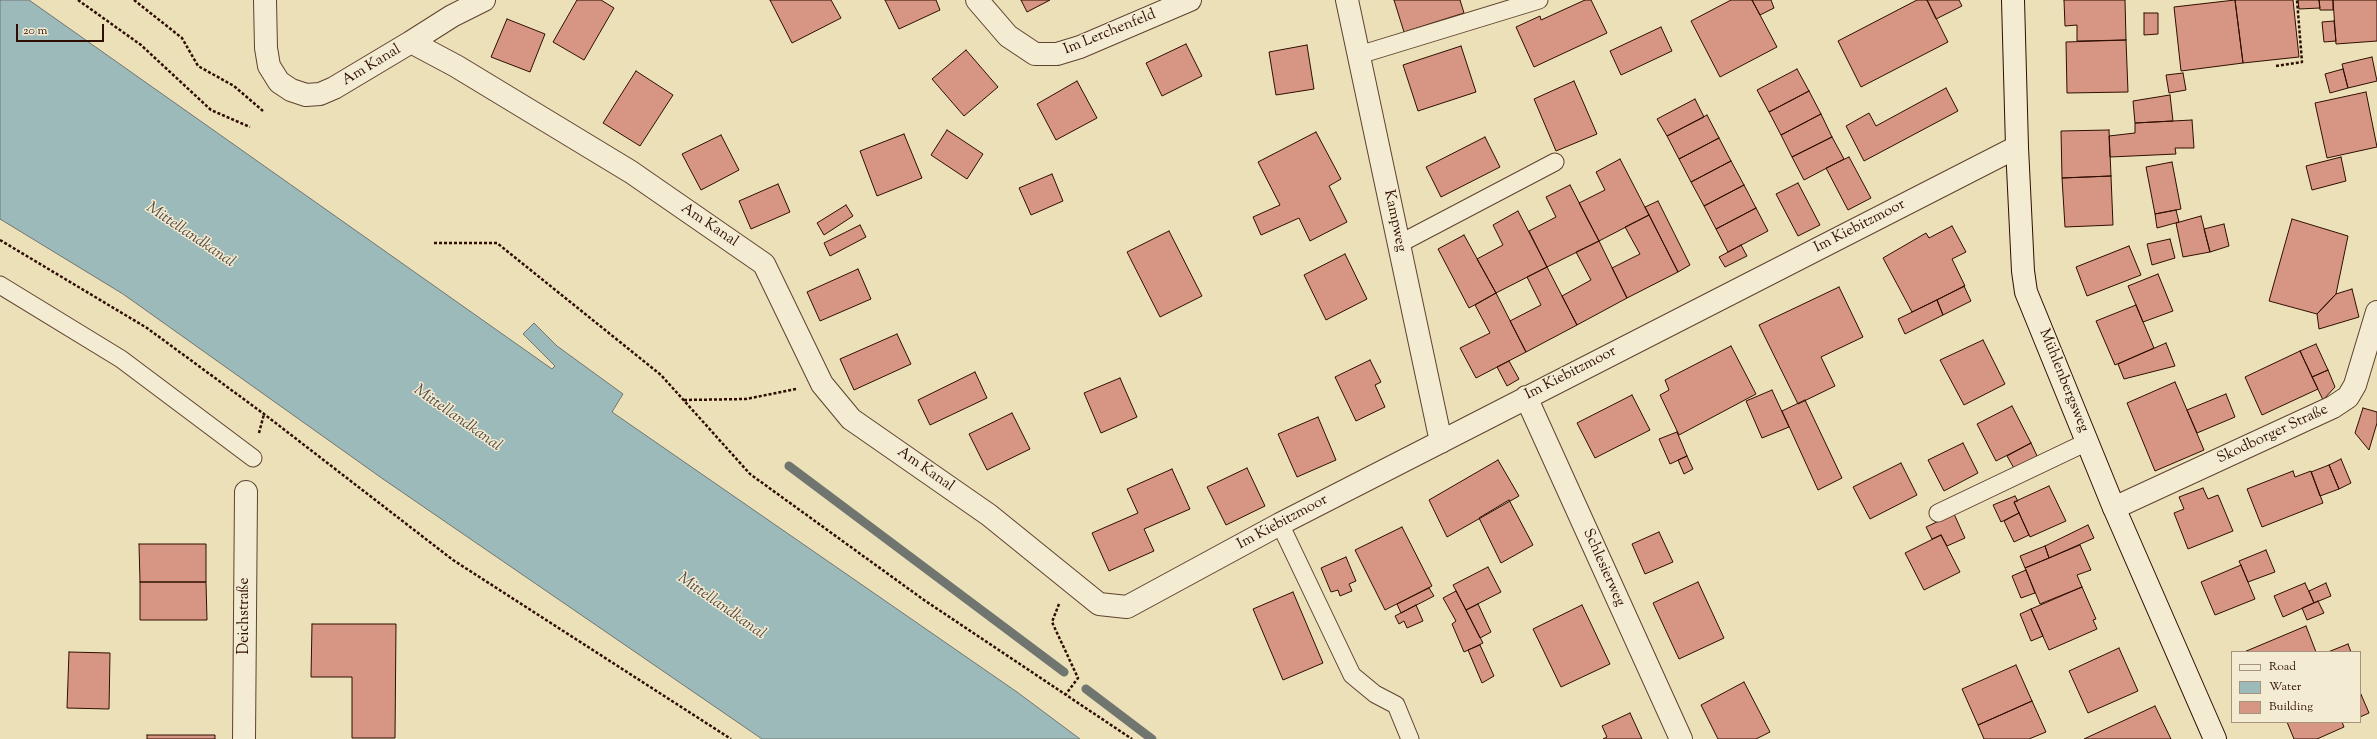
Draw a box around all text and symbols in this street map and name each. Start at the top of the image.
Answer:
street label: Im Lerchenfeld [1061,6,1159,60]
scale bar [18,16,106,42]
text: 20 m [23,22,47,40]
street label: Am Kanal [339,41,405,91]
street label: Kampweg [1379,188,1409,254]
street label: Im Kiebitzmoor [1811,196,1909,258]
water label: Mittellandkanal [142,199,238,273]
street label: Am Kanal [677,200,741,252]
street label: Mühlenbergsweg [2034,327,2092,435]
street label: Im Kiebitzmoor [1522,343,1620,405]
water label: Mittellandkanal [409,382,505,456]
street label: Skodborger Straße [2215,401,2331,469]
street label: Am Kanal [893,444,957,496]
street label: Im Kiebitzmoor [1235,492,1331,554]
street label: Schlesierweg [1578,526,1628,610]
water label: Mittellandkanal [673,570,769,644]
street label: Deichstraße [236,577,254,655]
legend [2231,651,2361,723]
text: Road [2269,658,2296,676]
text: Water [2269,678,2301,696]
text: Building [2269,698,2313,716]

